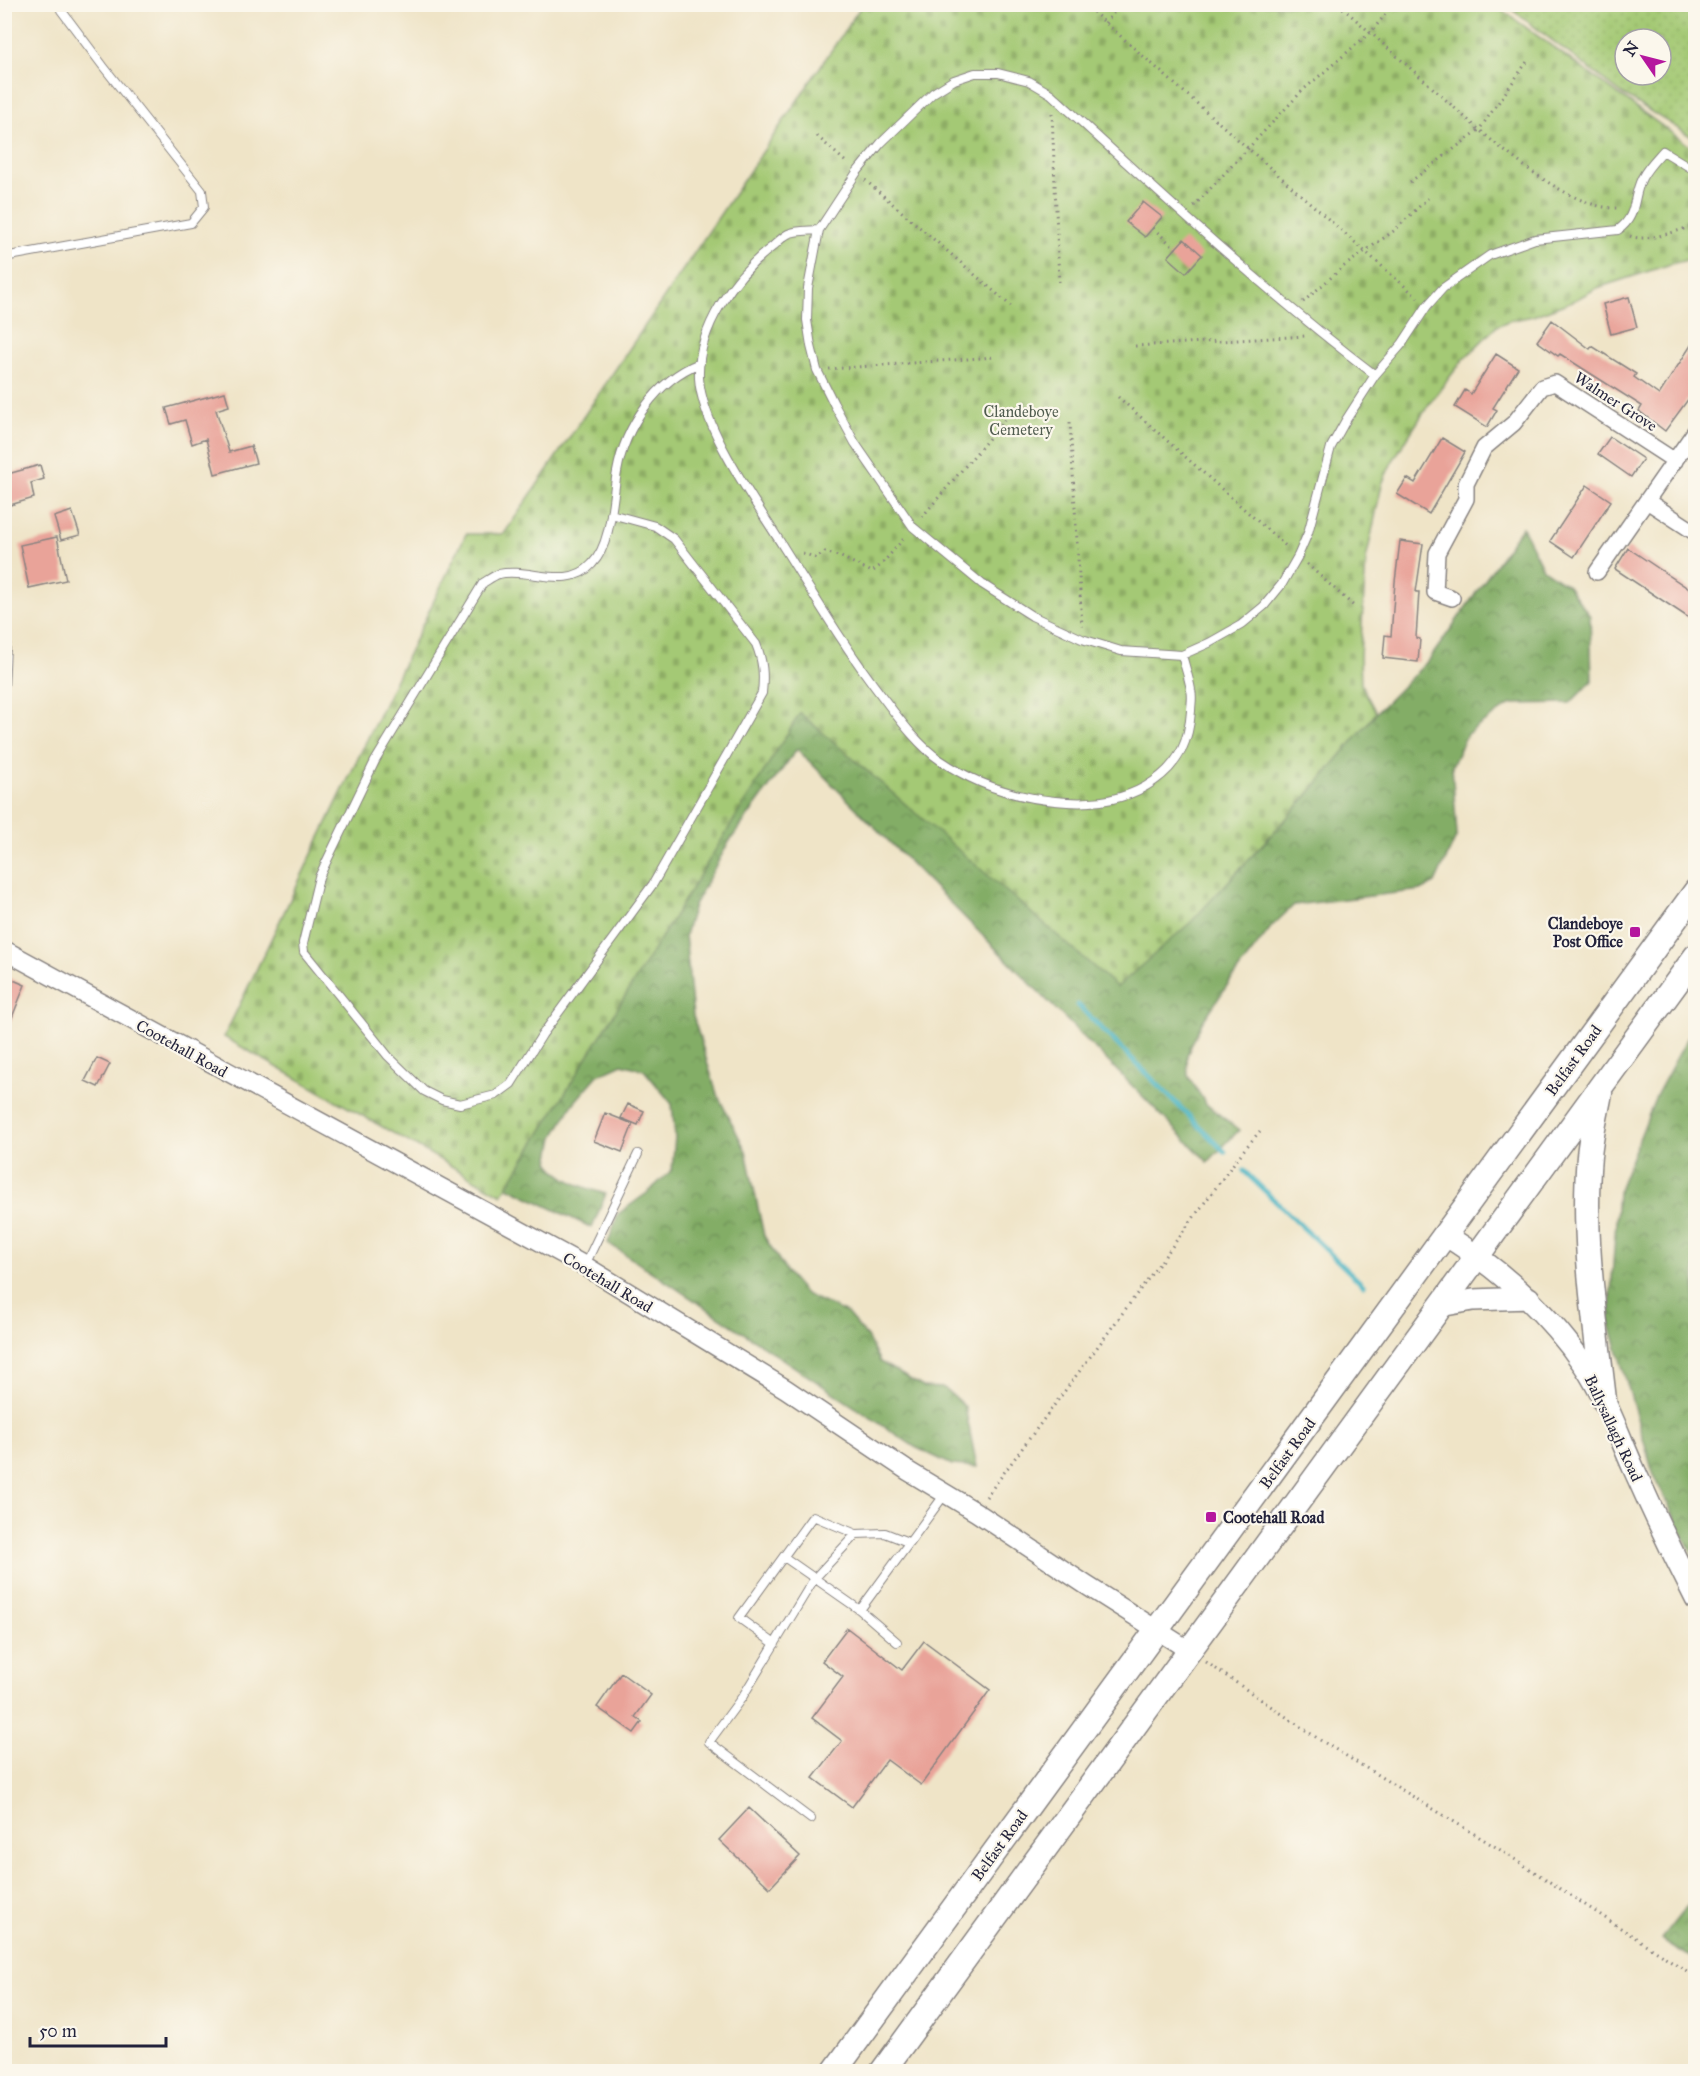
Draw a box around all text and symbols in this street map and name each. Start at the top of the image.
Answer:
north arrow [1613,27,1673,87]
text: N [1619,37,1643,60]
street label: Walmer Grove [1571,368,1661,435]
park label: Clandeboye Cemetery [983,402,1059,439]
place label: Clandeboye Post Office [1548,914,1623,951]
marker: Clandeboye Post Office [1628,925,1642,939]
street label: Cootehall Road [133,1016,231,1081]
street label: Belfast Road [1541,1021,1605,1099]
street label: Cootehall Road [559,1248,656,1317]
street label: Ballysallagh Road [1580,1372,1646,1485]
street label: Belfast Road [1255,1414,1319,1492]
place label: Cootehall Road [1223,1508,1325,1527]
marker: Cootehall Road [1204,1510,1218,1524]
street label: Belfast Road [967,1806,1031,1884]
scale bar [30,2010,166,2048]
text: 50 m [39,2020,77,2042]

